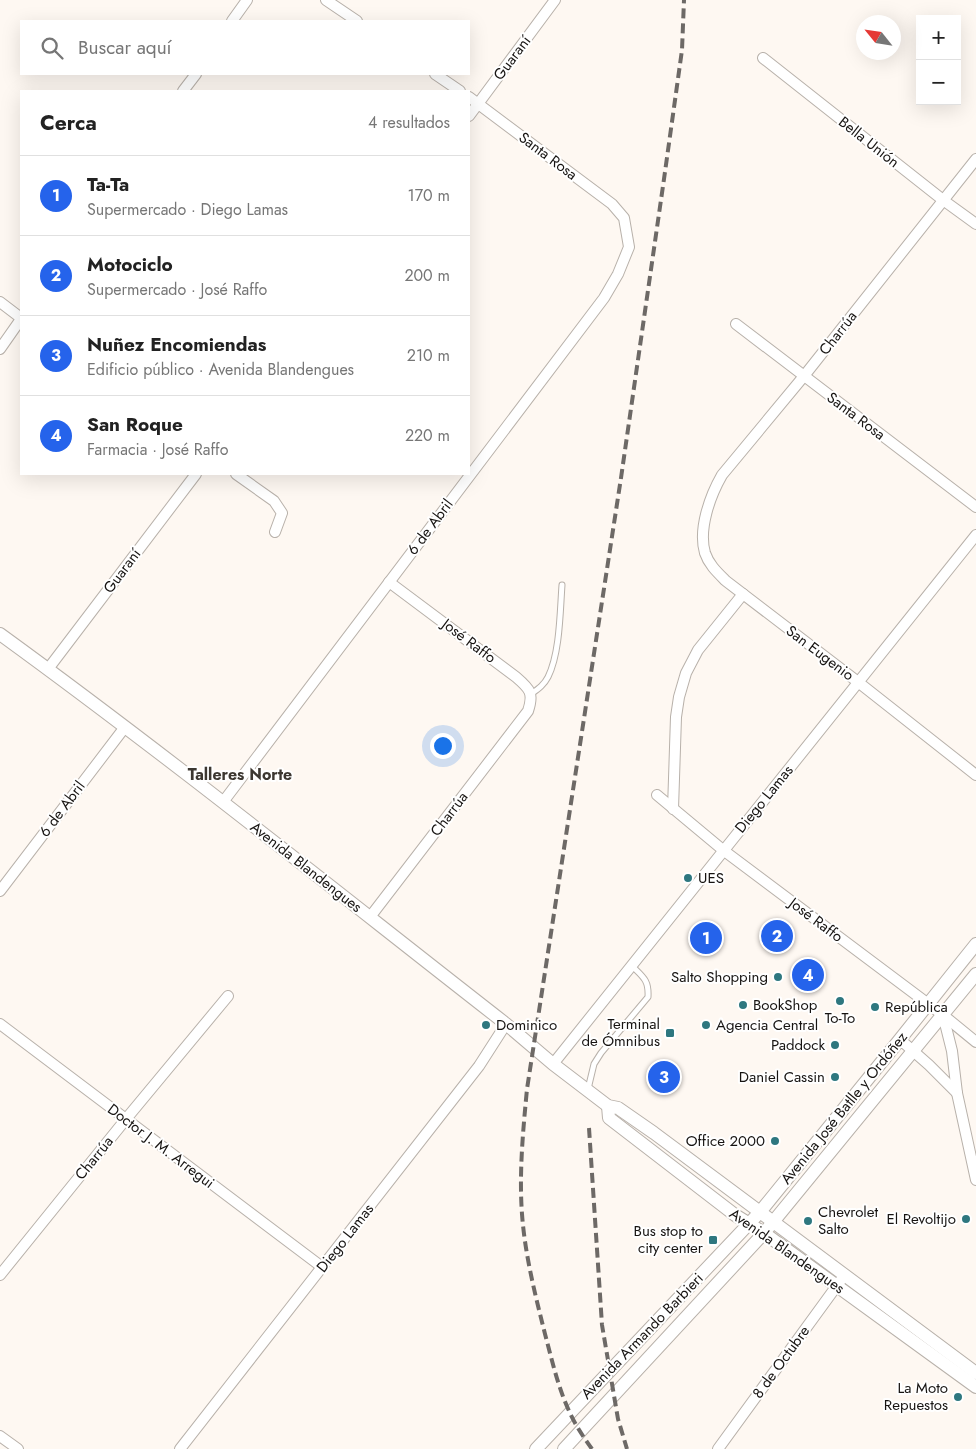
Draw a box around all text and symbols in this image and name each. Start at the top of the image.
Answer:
north arrow [856,15,901,60]
map controls [916,15,961,105]
button: + [916,15,961,60]
search box [20,20,470,75]
street label: Guaraní [488,30,537,85]
icon: search [38,34,66,62]
text: Buscar aquí [78,34,172,61]
button: − [916,60,961,105]
text: Cerca [40,108,97,138]
text: 4 resultados [368,111,450,134]
street label: Bella Unión [834,111,904,173]
street label: Santa Rosa [514,127,582,185]
text: Ta-Ta [87,171,129,198]
text: 1 [52,184,60,207]
text: 170 m [408,184,450,207]
text: Supermercado · Diego Lamas [87,198,288,221]
text: Motociclo [87,251,173,278]
text: 2 [51,264,61,287]
text: 200 m [404,264,450,287]
text: Supermercado · José Raffo [87,278,267,301]
street label: Charrúa [814,306,862,360]
text: Nuñez Encomiendas [87,331,266,358]
text: 3 [51,344,61,367]
text: 210 m [407,344,450,367]
text: Edificio público · Avenida Blandengues [87,358,354,381]
street label: Santa Rosa [822,387,890,445]
text: San Roque [87,411,183,438]
text: 4 [50,424,62,447]
text: 220 m [405,424,450,447]
text: Farmacia · José Raffo [87,438,228,461]
street label: 6 de Abril [402,494,458,560]
street label: Guaraní [98,543,147,598]
street label: José Raffo [436,612,501,669]
street label: San Eugenio [781,620,859,686]
your location [430,733,456,759]
street label: Diego Lamas [730,760,798,838]
district label: Talleres Norte [188,763,292,786]
street label: 6 de Abril [34,776,90,842]
street label: Charrúa [425,787,473,841]
street label: Avenida Blandengues [245,816,367,918]
place label: UES [698,867,724,889]
marker: UES [682,872,694,884]
street label: José Raffo [783,891,848,948]
pin: 2 [761,917,793,955]
pin: 1 [690,919,722,957]
pin: 4 [792,956,824,994]
place label: Salto Shopping [671,966,768,988]
marker: Salto Shopping [772,971,784,983]
place label: BookShop [753,994,818,1016]
marker: To-To [834,995,846,1007]
place label: República [885,996,948,1018]
marker: BookShop [737,999,749,1011]
marker: República [869,1001,881,1013]
place label: To-To [825,1007,855,1029]
place label: Terminal de Ómnibus [581,1013,660,1052]
place label: Dominico [496,1014,557,1036]
place label: Agencia Central [716,1014,818,1036]
marker: Dominico [480,1019,492,1031]
marker: Agencia Central [700,1019,712,1031]
marker: Terminal de Ómnibus [664,1027,676,1039]
street label: Avenida José Batlle y Ordóñez [775,1027,913,1189]
place label: Paddock [771,1034,825,1056]
marker: Paddock [829,1039,841,1051]
pin: 3 [648,1058,680,1096]
place label: Daniel Cassin [739,1066,825,1088]
marker: Daniel Cassin [829,1071,841,1083]
street label: Doctor J. M. Arregui [103,1098,219,1194]
place label: Office 2000 [686,1130,765,1152]
street label: Charrúa [69,1131,119,1185]
marker: Office 2000 [769,1135,781,1147]
street label: Diego Lamas [311,1199,379,1277]
place label: Chevrolet Salto [818,1201,879,1240]
street label: Avenida Blandengues [725,1203,849,1299]
place label: El Revoltijo [886,1208,956,1230]
marker: El Revoltijo [960,1213,972,1225]
marker: Chevrolet Salto [802,1215,814,1227]
place label: Bus stop to city center [634,1220,704,1259]
marker: Bus stop to city center [707,1234,719,1246]
street label: Avenida Armando Barbieri [576,1268,708,1404]
street label: 8 de Octubre [747,1321,815,1403]
place label: La Moto Repuestos [884,1377,948,1416]
marker: La Moto Repuestos [952,1391,964,1403]

